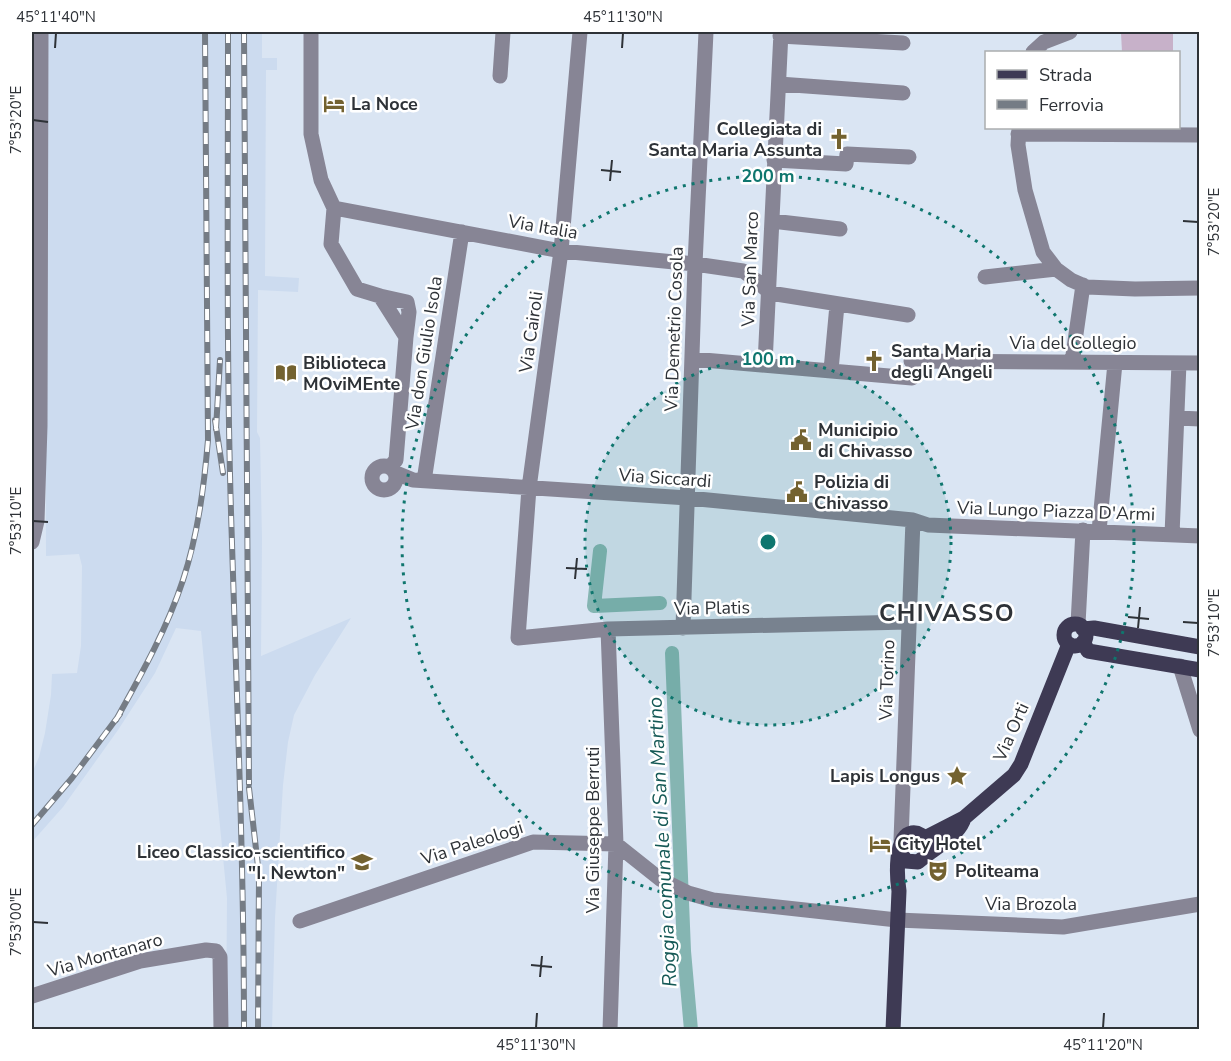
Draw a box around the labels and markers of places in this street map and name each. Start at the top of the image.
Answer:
hotel icon: La Noce [322,92,346,116]
place label: La Noce [351,92,418,116]
place label: Collegiata di Santa Maria Assunta [648,117,822,162]
church icon: Collegiata di Santa Maria Assunta [827,127,851,151]
place label: Santa Maria degli Angeli [891,339,993,384]
church icon: Santa Maria degli Angeli [862,349,886,373]
place label: Biblioteca MOviMEnte [303,351,401,396]
library icon: Biblioteca MOviMEnte [274,361,298,385]
place label: Municipio di Chivasso [818,418,913,463]
public building icon: Municipio di Chivasso [789,428,813,452]
place label: Polizia di Chivasso [814,470,889,515]
public building icon: Polizia di Chivasso [785,480,809,504]
centre of rings [758,532,778,552]
place label: Lapis Longus [830,764,940,788]
place icon: Lapis Longus [945,764,969,788]
hotel icon: City Hotel [868,832,892,856]
place label: City Hotel [897,832,982,856]
place label: Liceo Classico-scientifico "I. Newton" [137,840,345,885]
school or university icon: Liceo Classico-scientifico "I. Newton" [350,850,374,874]
theatre icon: Politeama [926,859,950,883]
place label: Politeama [955,859,1039,883]

